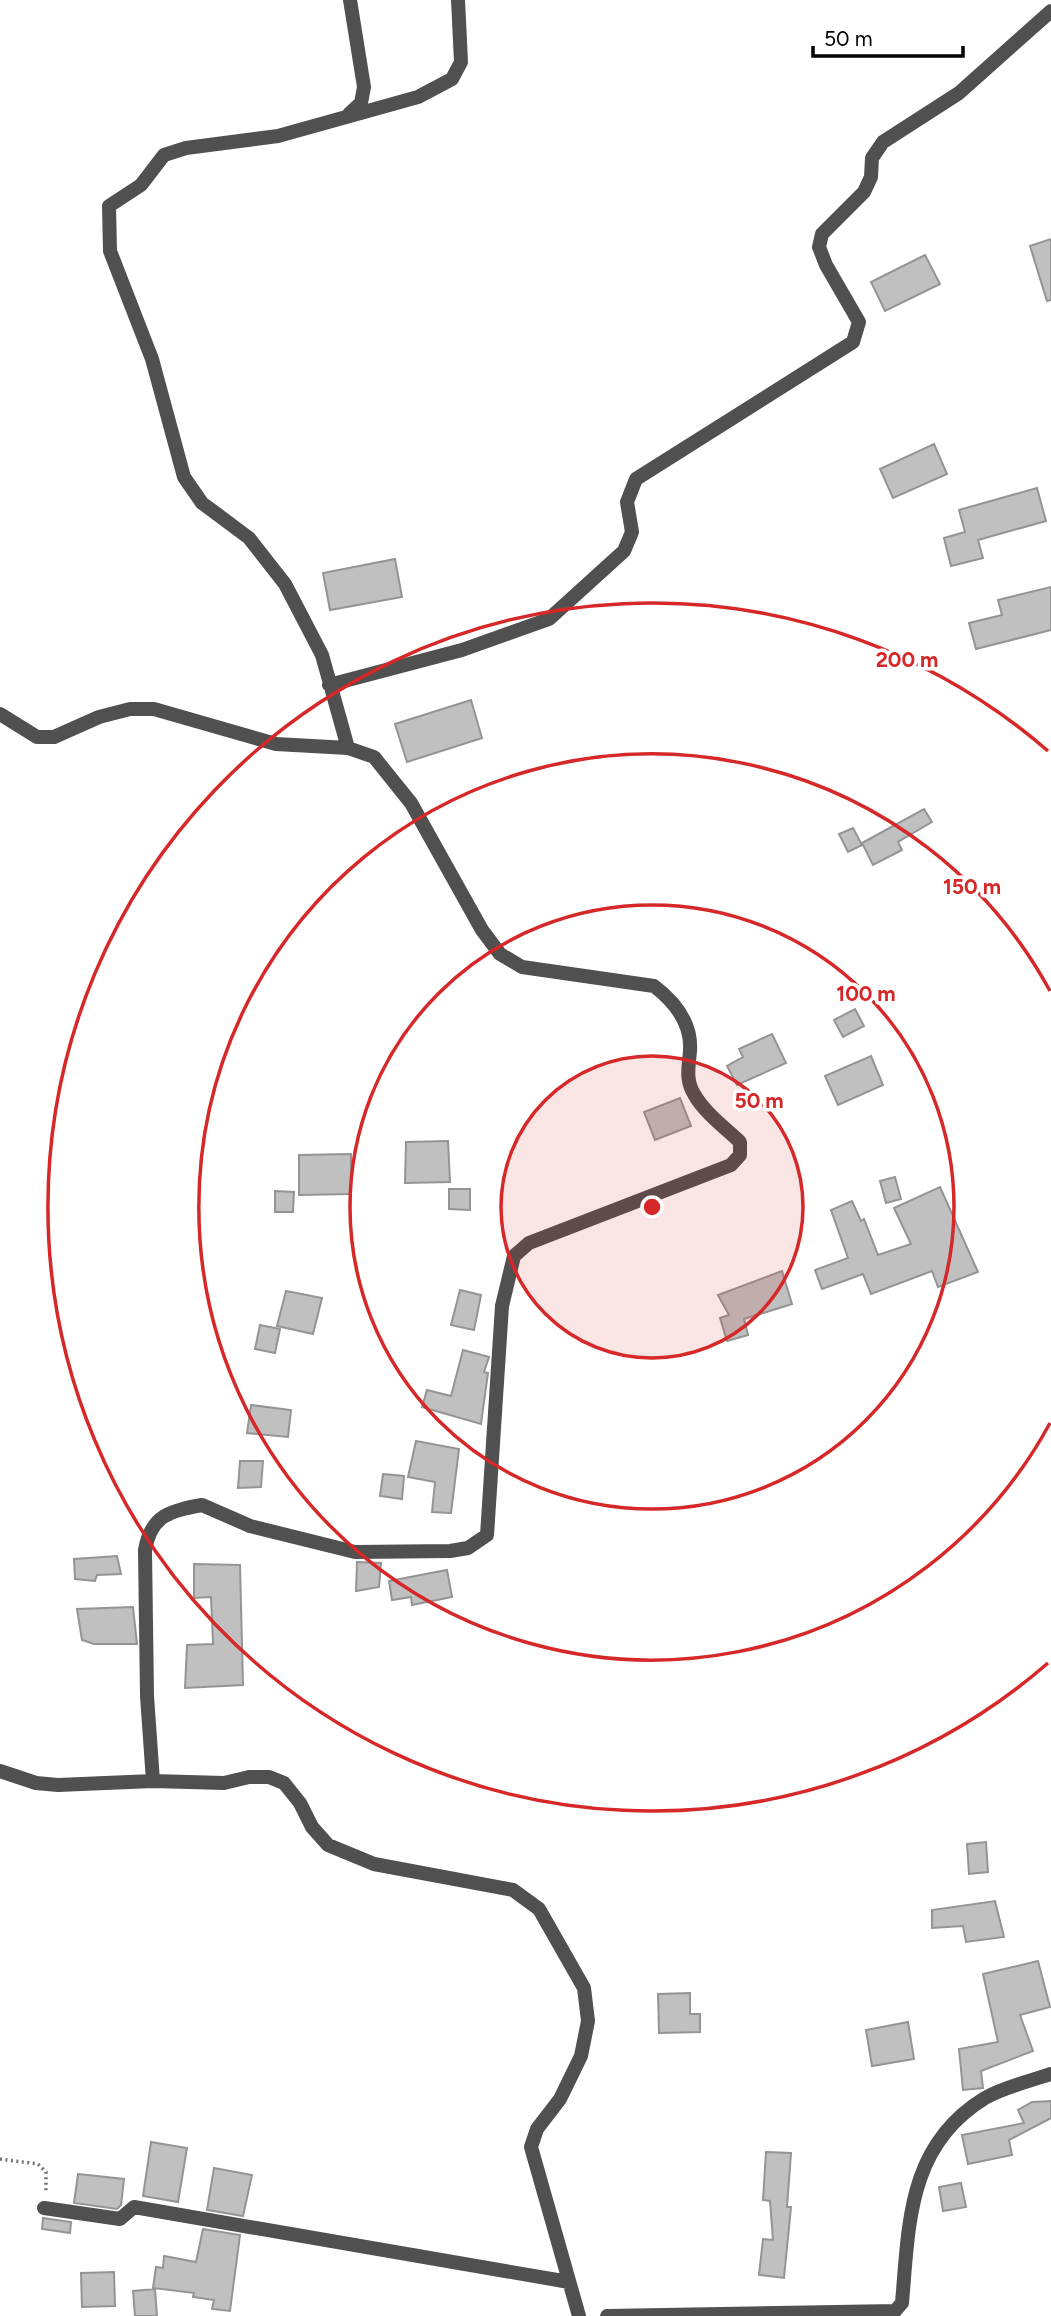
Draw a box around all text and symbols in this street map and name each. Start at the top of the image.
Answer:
scale bar [813,14,964,58]
text: 50 m [824,26,873,51]
text: 200 m [876,647,938,672]
text: 150 m [943,874,1001,899]
text: 100 m [836,981,896,1006]
text: 50 m [734,1088,784,1113]
centre of rings [640,1195,664,1219]

